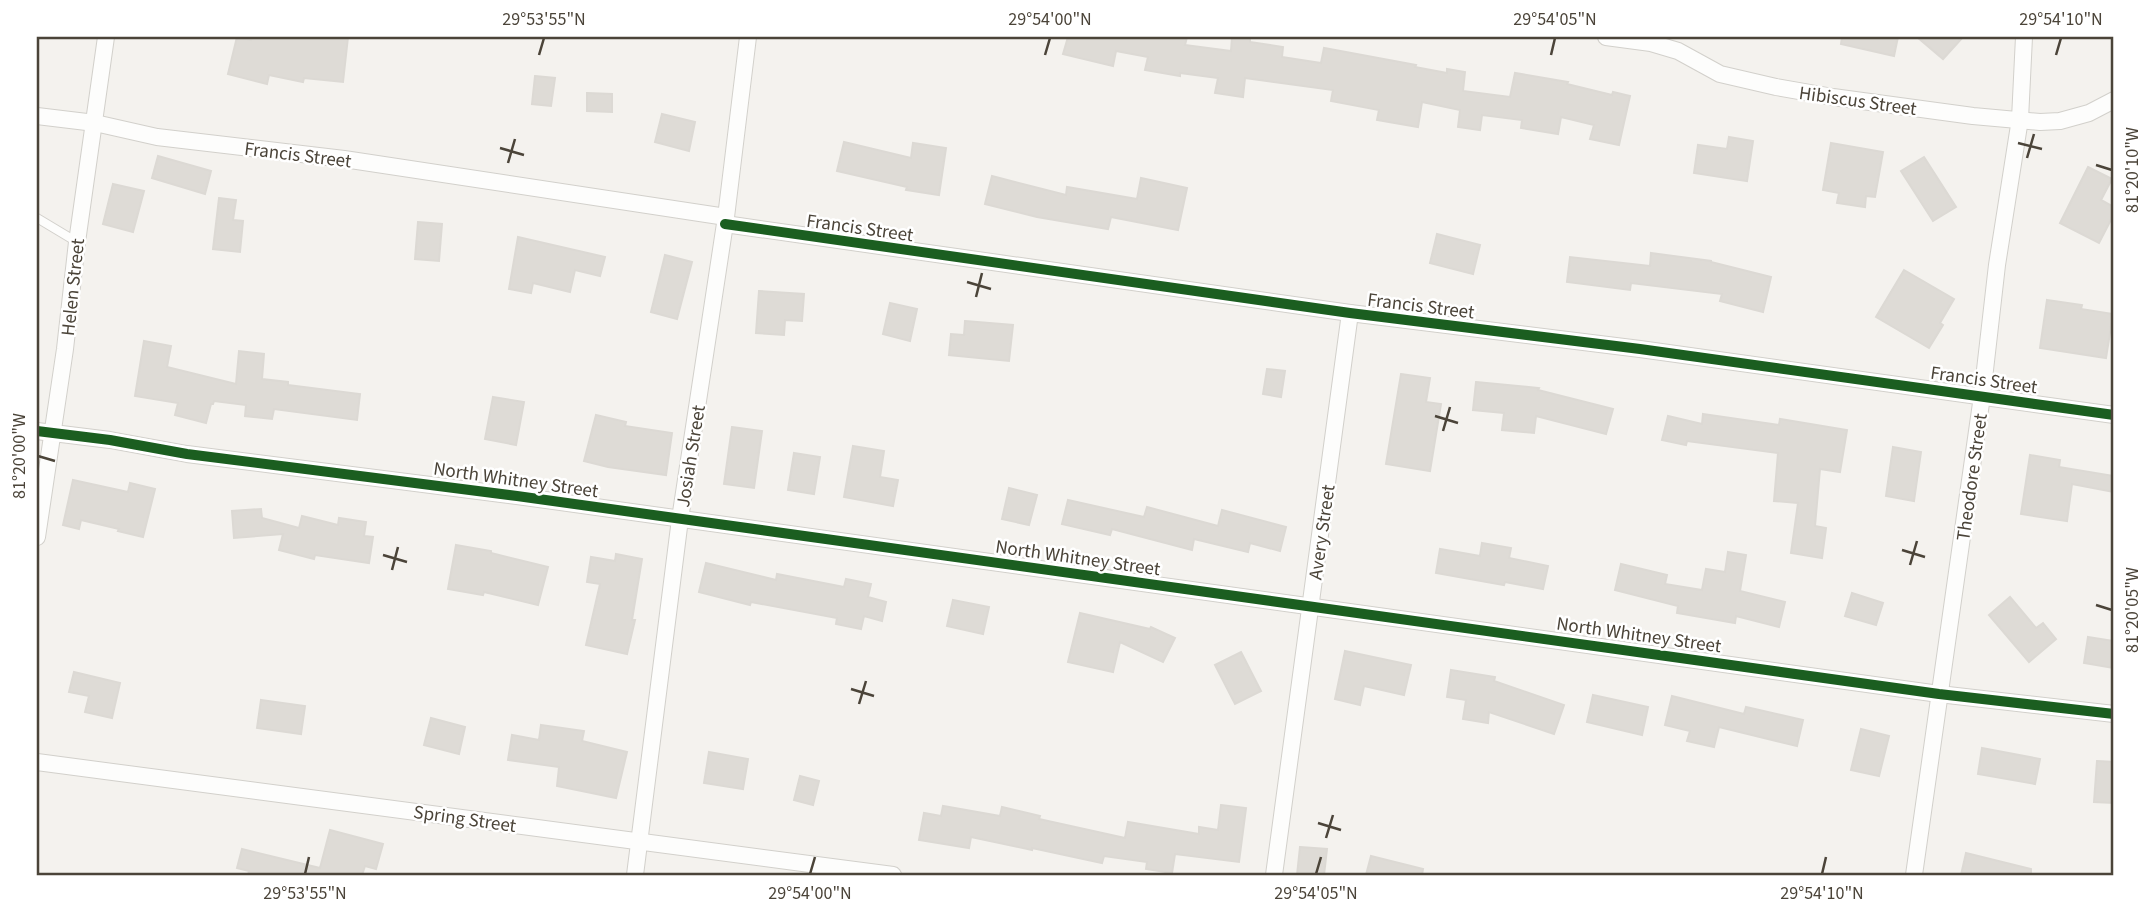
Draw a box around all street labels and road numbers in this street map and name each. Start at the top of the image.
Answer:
street label: Hibiscus Street [1797,80,1919,123]
street label: Francis Street [243,136,354,176]
street label: Francis Street [805,208,916,249]
street label: Helen Street [55,237,92,337]
street label: Francis Street [1366,287,1477,327]
street label: Francis Street [1929,360,2040,401]
street label: Josiah Street [670,403,713,509]
street label: Theodore Street [1950,411,1995,543]
street label: North Whitney Street [432,456,601,506]
street label: Avery Street [1302,482,1343,582]
street label: North Whitney Street [994,534,1163,584]
street label: North Whitney Street [1555,611,1724,661]
street label: Spring Street [412,799,518,840]

